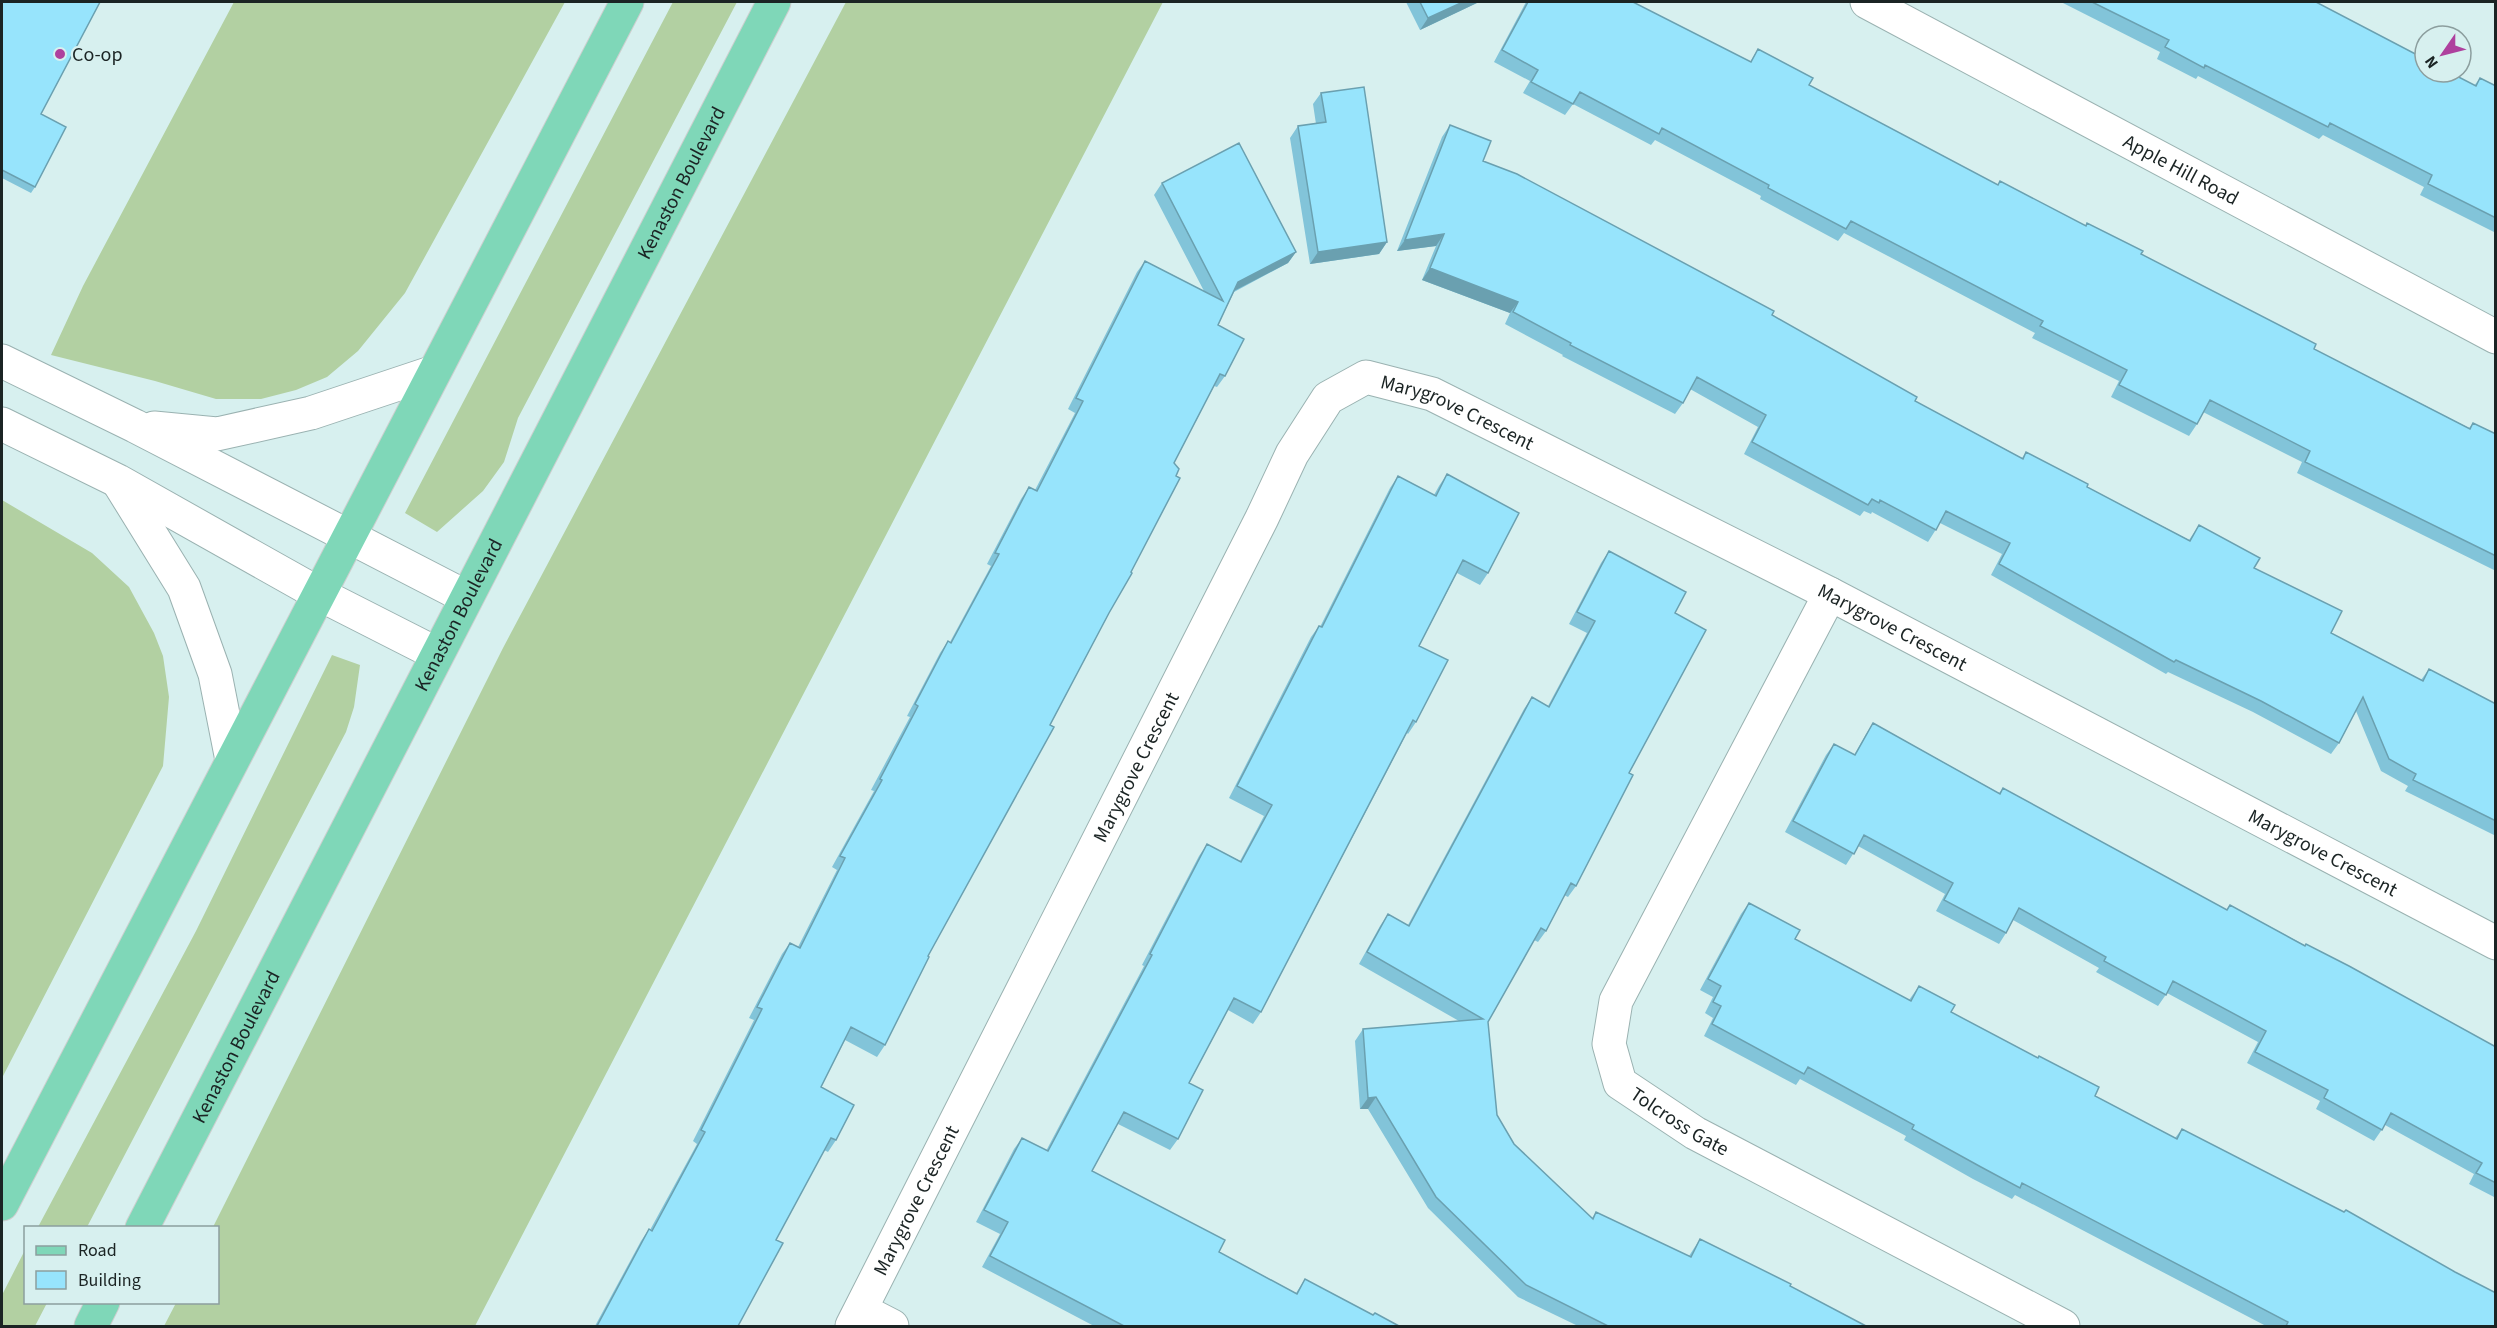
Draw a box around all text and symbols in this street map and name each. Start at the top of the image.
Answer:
north arrow [2413,24,2473,84]
place label: Co-op [72,41,123,69]
marker: Co-op [53,47,67,61]
text: N [2419,51,2444,73]
street label: Kenaston Boulevard [631,102,733,264]
street label: Apple Hill Road [2118,128,2243,213]
street label: Marygrove Crescent [1377,368,1539,458]
street label: Kenaston Boulevard [408,534,510,696]
street label: Marygrove Crescent [1813,577,1972,679]
street label: Marygrove Crescent [1087,687,1187,847]
street label: Marygrove Crescent [2243,803,2402,904]
street label: Kenaston Boulevard [185,966,287,1128]
street label: Tolcross Gate [1624,1081,1734,1163]
street label: Marygrove Crescent [867,1121,967,1281]
legend [24,1226,219,1304]
text: Road [78,1238,117,1263]
text: Building [78,1268,141,1293]

